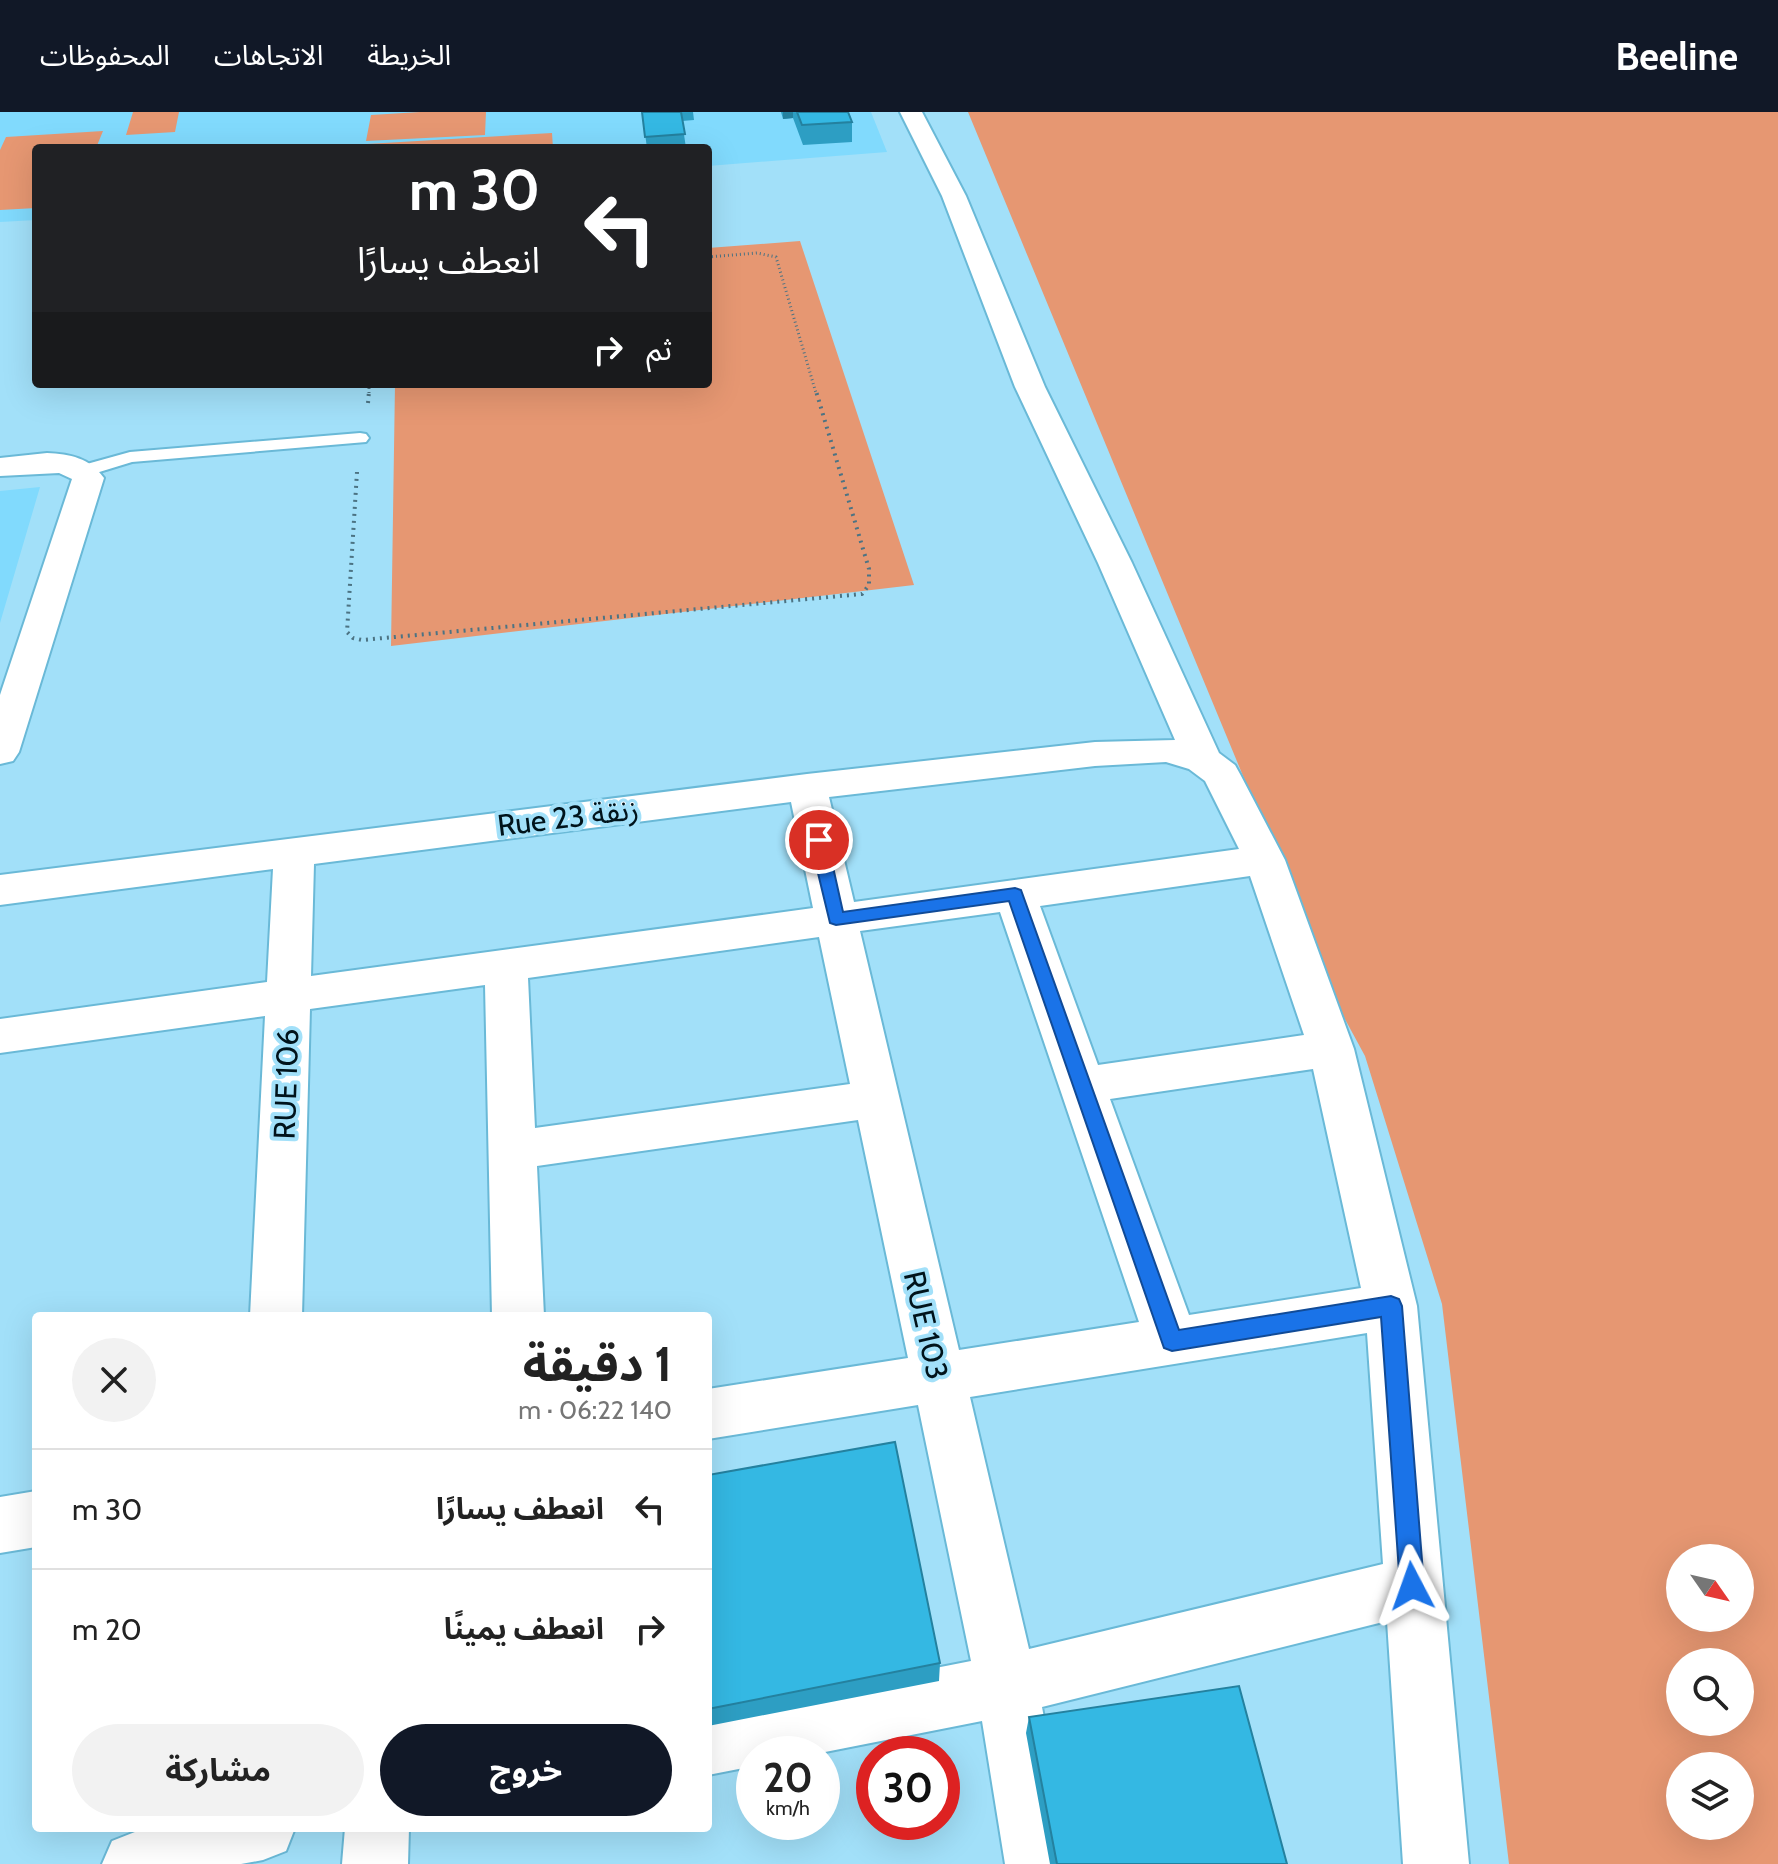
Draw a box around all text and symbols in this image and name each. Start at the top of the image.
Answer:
text: Beeline [1615,33,1738,80]
text: المحفوظات [40,38,170,72]
text: الاتجاهات [214,38,323,72]
text: الخريطة [367,38,451,72]
text: 30 m [409,156,540,224]
icon: left [568,176,672,280]
text: انعطف يسارًا [357,238,540,282]
icon: right [586,328,630,372]
text: ثم [646,331,672,368]
street label: Rue 23 زنقة [495,790,641,844]
pin [785,806,853,874]
icon: arrive [797,818,841,862]
street label: RUE 106 [266,1028,306,1140]
street label: RUE 103 [896,1267,956,1383]
text: 1 دقيقة [523,1335,672,1393]
button: close [72,1338,156,1422]
text: 140 m · 06:22 [518,1394,672,1426]
icon: left [628,1487,672,1531]
text: انعطف يسارًا [436,1490,604,1527]
text: 30 m [72,1491,142,1528]
position arrow [1370,1544,1454,1628]
north arrow [1666,1544,1754,1632]
map controls [1666,1544,1754,1840]
icon: right [628,1607,672,1651]
text: انعطف يمينًا [444,1610,604,1647]
text: 20 m [72,1611,142,1648]
button: search [1666,1648,1754,1736]
button: مشاركة [72,1724,364,1816]
button: خروج [380,1724,672,1816]
speed limit sign: 30 [856,1736,960,1840]
button: layers [1666,1752,1754,1840]
text: 20 [763,1753,813,1802]
text: km/h [766,1796,810,1820]

